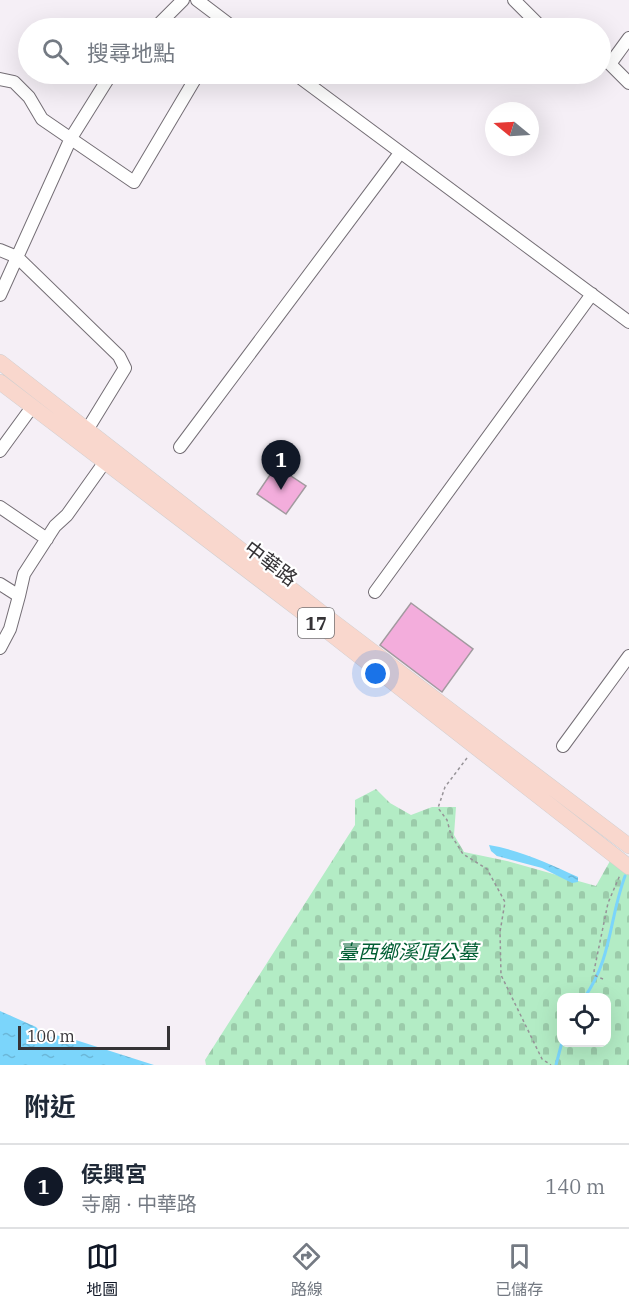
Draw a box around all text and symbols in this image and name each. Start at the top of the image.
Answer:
search box [18,18,611,84]
icon: search [39,35,72,68]
text: 搜尋地點 [87,38,175,67]
north arrow [485,102,539,156]
pin: 1 [262,440,300,490]
street label: 中華路 [239,534,303,592]
road number: 17 [298,608,334,638]
your location [361,659,390,688]
park label: 臺西鄉溪頂公墓 [338,938,481,965]
map controls [557,993,611,1047]
button: locate [557,993,611,1047]
scale bar [18,1023,170,1050]
text: 100 m [27,1026,75,1046]
text: 附近 [24,1089,76,1123]
text: 侯興宮 [81,1159,147,1188]
text: 1 [38,1173,50,1200]
text: 140 m [545,1173,605,1200]
text: 寺廟 · 中華路 [81,1190,197,1217]
tab: 地圖 [86,1240,119,1300]
tab: 路線 [290,1240,323,1300]
tab: 已儲存 [495,1240,543,1300]

